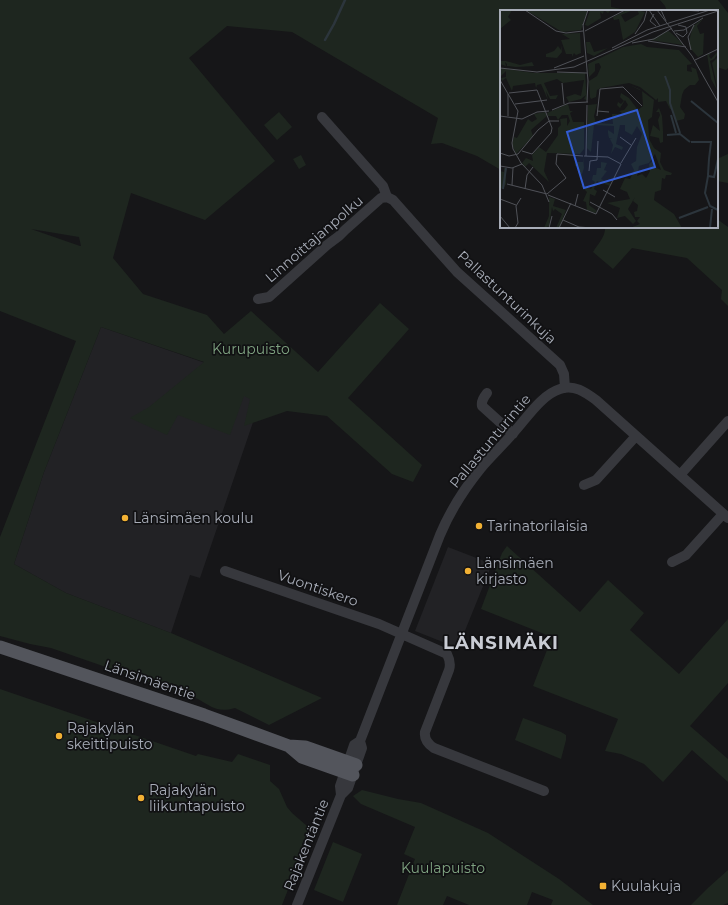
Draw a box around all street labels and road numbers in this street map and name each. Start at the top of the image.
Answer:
street label: Linnoittajanpolku [261,192,367,286]
street label: Pallastunturinkuja [454,246,560,348]
street label: Pallastunturintie [445,390,535,492]
street label: Vuontiskero [275,566,361,610]
street label: Länsimäentie [102,656,198,704]
street label: Rajakentäntie [279,796,333,894]

